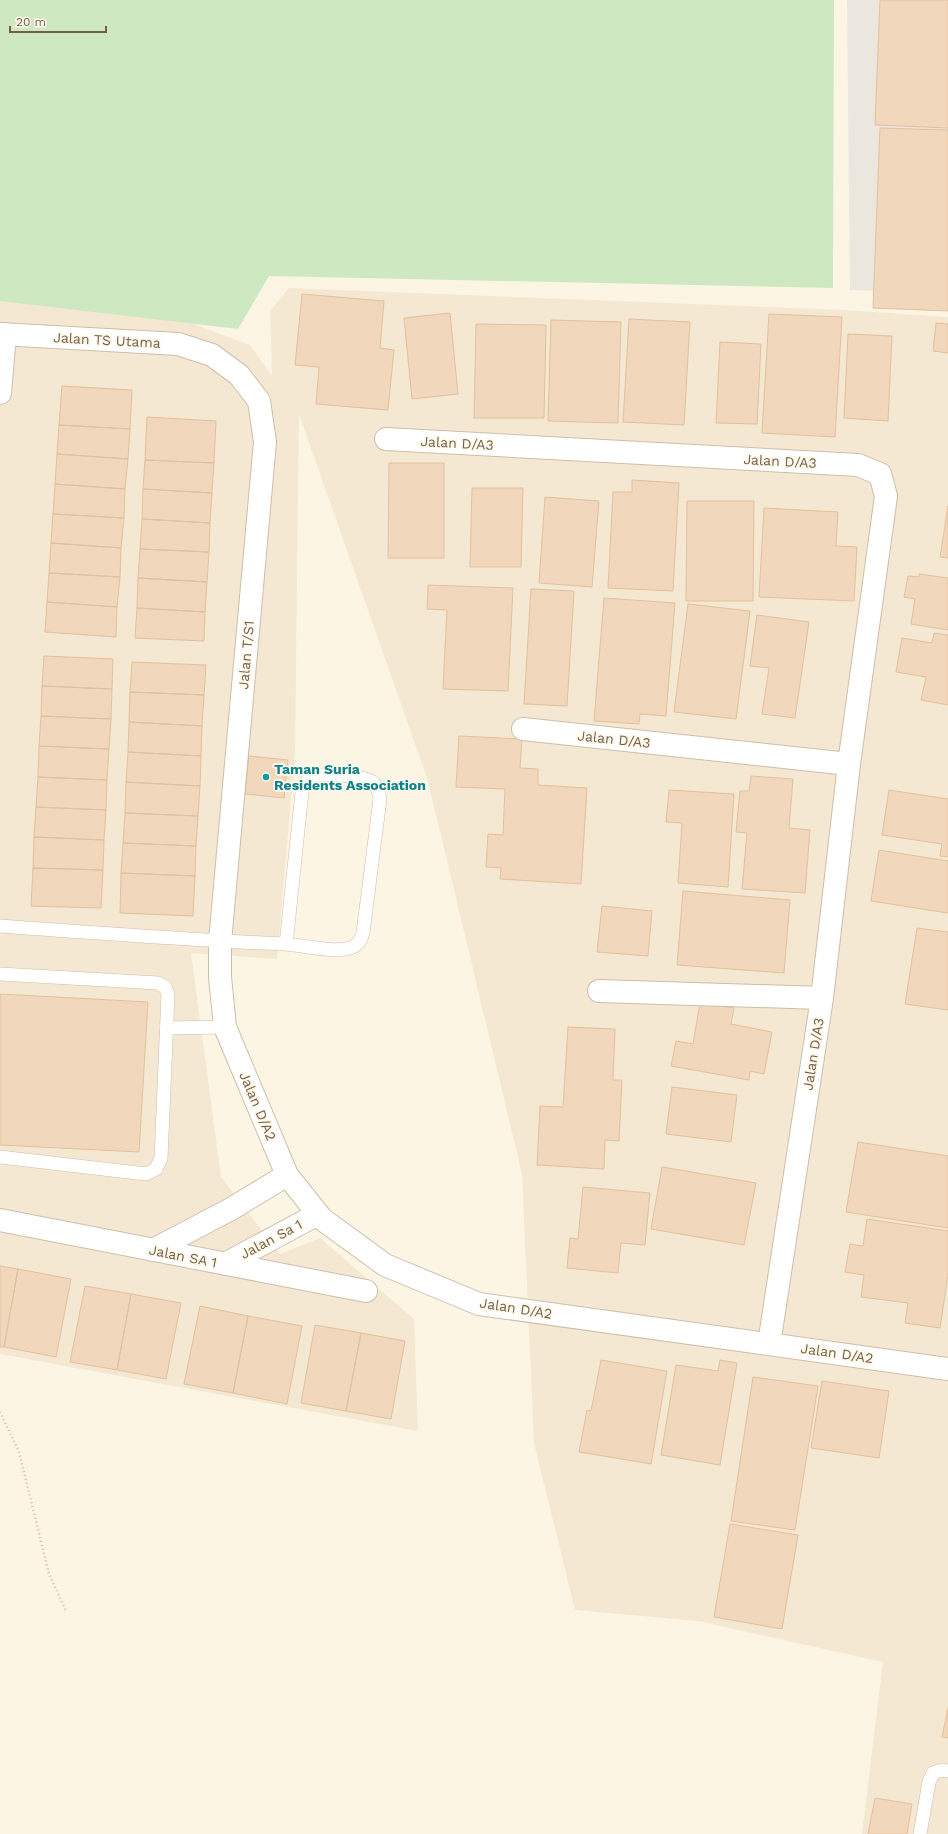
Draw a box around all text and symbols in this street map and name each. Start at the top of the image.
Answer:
scale bar [10,8,106,34]
text: 20 m [16,15,46,29]
street label: Jalan TS Utama [53,329,161,351]
street label: Jalan D/A3 [420,433,494,453]
street label: Jalan D/A3 [743,451,817,471]
street label: Jalan T/S1 [235,620,257,690]
street label: Jalan D/A3 [577,727,651,751]
place label: Taman Suria Residents Association [274,761,426,793]
marker: Taman Suria Residents Association [261,772,271,782]
street label: Jalan D/A3 [799,1017,827,1091]
street label: Jalan D/A2 [236,1069,280,1143]
street label: Jalan Sa 1 [237,1216,305,1262]
street label: Jalan SA 1 [148,1242,218,1270]
street label: Jalan D/A2 [479,1294,553,1322]
street label: Jalan D/A2 [800,1340,874,1366]

